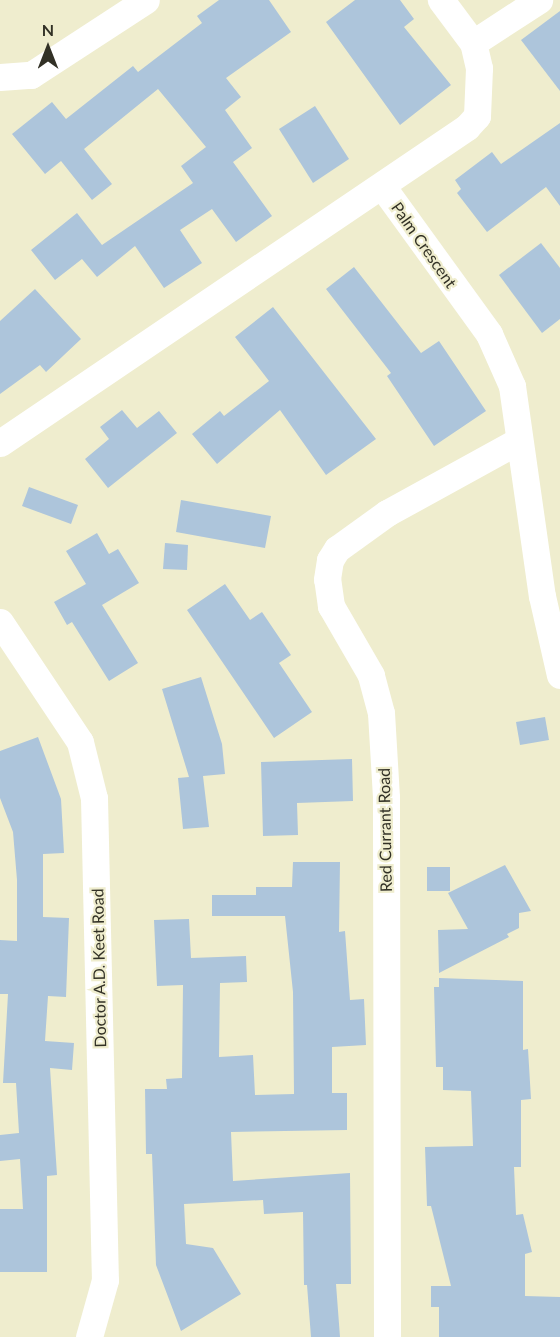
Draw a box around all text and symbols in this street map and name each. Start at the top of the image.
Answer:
north arrow [18,18,78,78]
text: N [42,20,54,39]
street label: Palm Crescent [387,198,461,292]
street label: Red Currant Road [374,768,396,892]
street label: Doctor A.D. Keet Road [88,888,110,1048]

